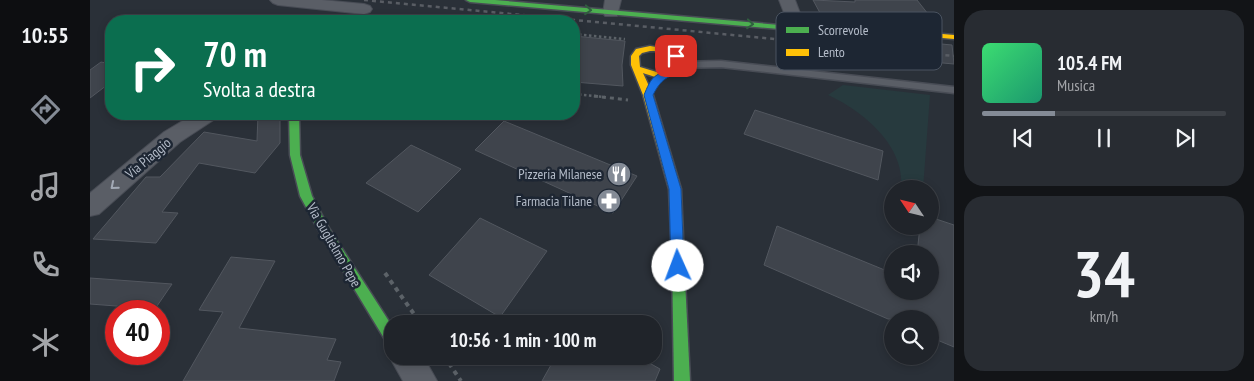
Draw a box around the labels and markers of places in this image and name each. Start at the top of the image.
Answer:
pin [655,35,697,77]
restaurant icon: Pizzeria Milanese [606,161,632,187]
place label: Pizzeria Milanese [518,165,602,183]
pharmacy icon: Farmacia Tilane [596,188,622,214]
place label: Farmacia Tilane [516,192,592,210]

